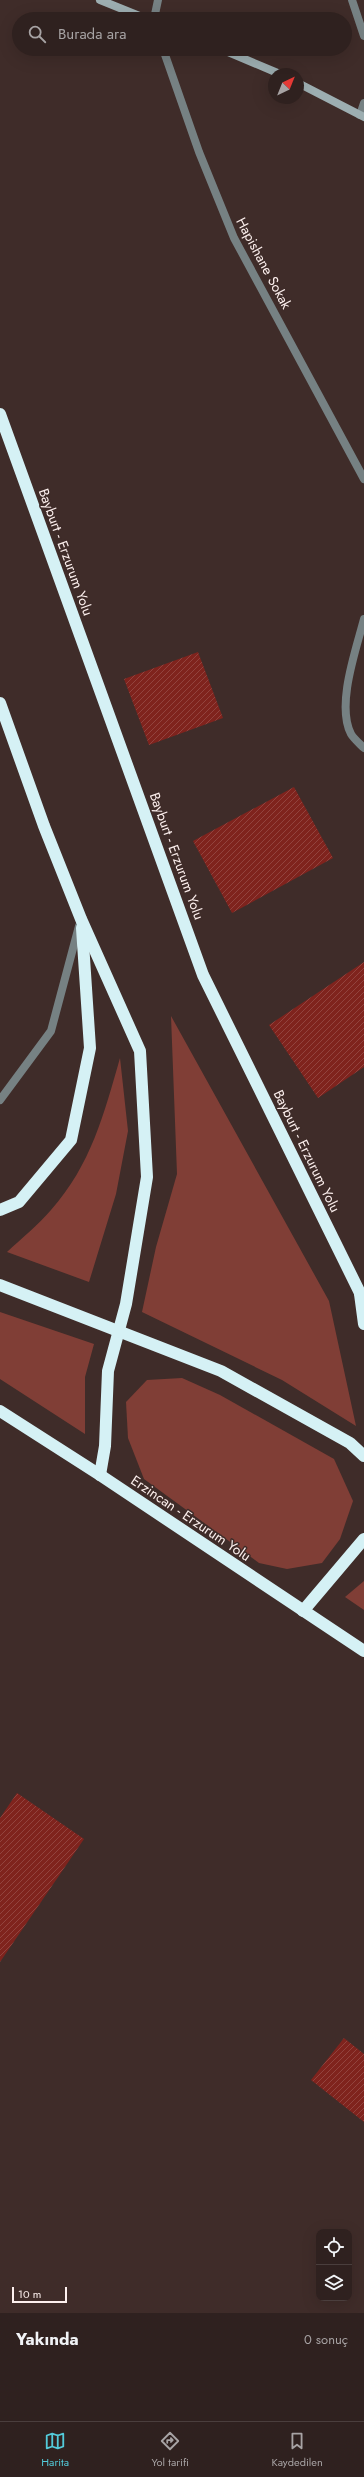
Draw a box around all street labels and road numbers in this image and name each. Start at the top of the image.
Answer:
street label: Hapishane Sokak [231,214,297,313]
street label: Bayburt - Erzurum Yolu [34,486,98,618]
street label: Bayburt - Erzurum Yolu [145,790,209,922]
street label: Bayburt - Erzurum Yolu [269,1086,345,1216]
street label: Erzincan - Erzurum Yolu [127,1470,255,1566]

